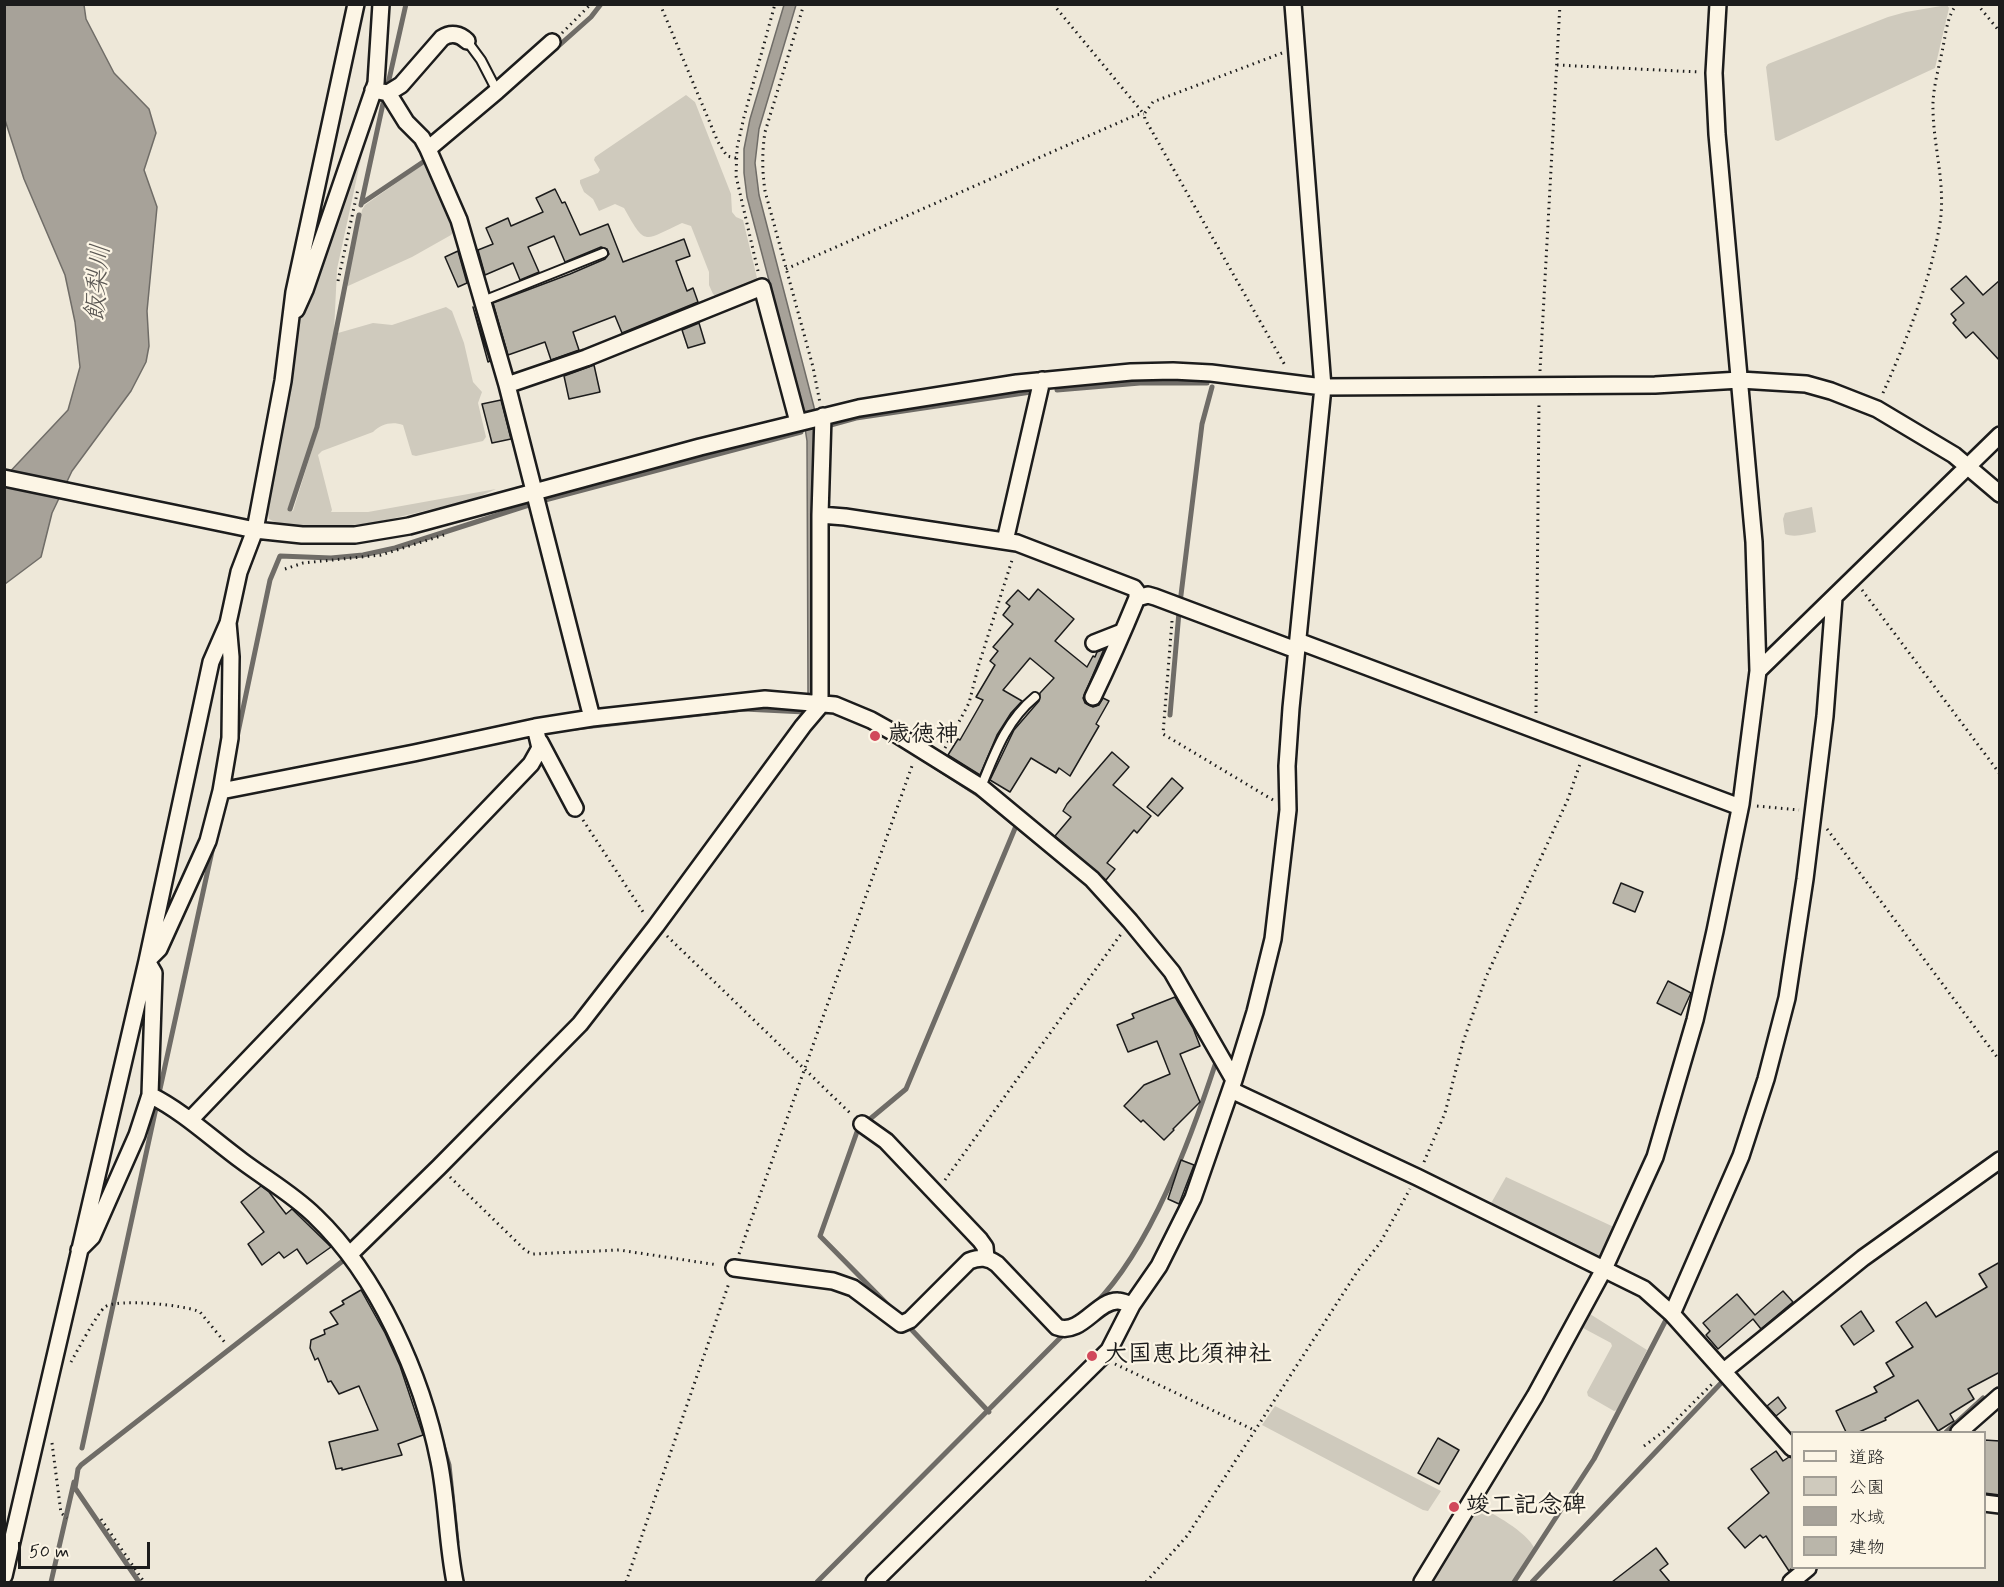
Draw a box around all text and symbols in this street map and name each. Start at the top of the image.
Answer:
water label: 飯梨川 [81,243,119,323]
place label: 歳徳神 [887,722,959,750]
marker: 歳徳神 [868,729,882,743]
place label: 大国恵比須神社 [1104,1342,1272,1370]
marker: 大国恵比須神社 [1085,1349,1099,1363]
legend [1791,1431,1986,1569]
text: 道路 [1849,1446,1885,1470]
text: 公園 [1849,1476,1885,1500]
place label: 竣工記念碑 [1466,1493,1586,1521]
marker: 竣工記念碑 [1447,1500,1461,1514]
text: 水域 [1849,1506,1885,1530]
scale bar [21,1530,153,1568]
text: 建物 [1849,1536,1885,1560]
text: 50 m [29,1540,69,1564]

